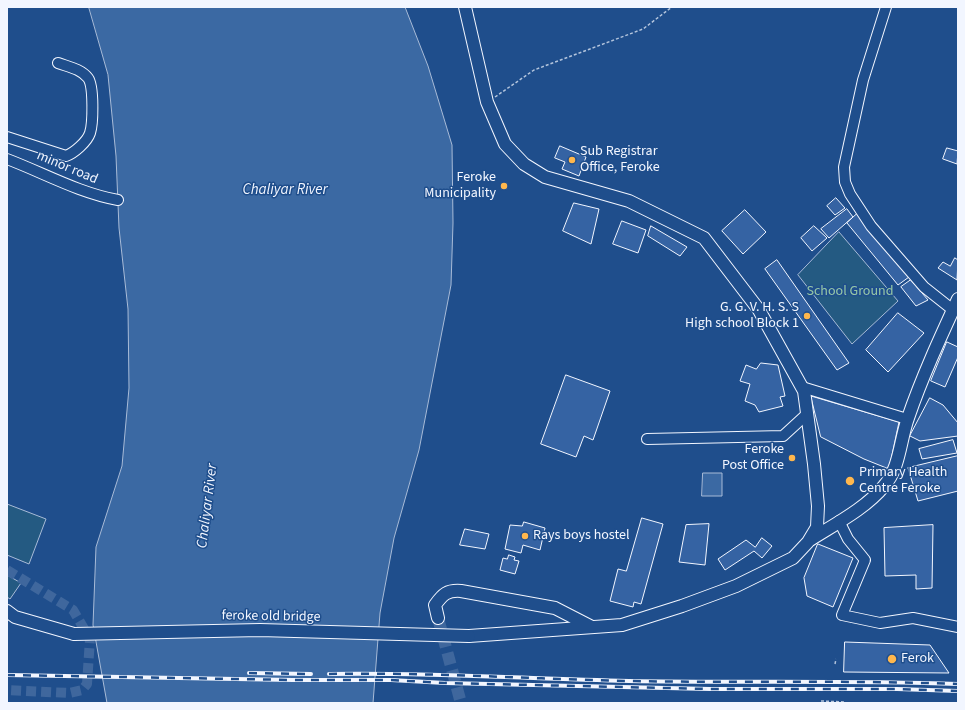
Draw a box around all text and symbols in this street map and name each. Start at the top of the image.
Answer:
place label: Sub Registrar Office, Feroke [580,144,660,176]
street label: minor road [34,148,100,188]
marker: Sub Registrar Office, Feroke [567,155,577,165]
place label: Feroke Municipality [424,170,496,202]
marker: Feroke Municipality [499,181,509,191]
water label: Chaliyar River [242,182,328,200]
park label: School Ground [806,284,894,300]
place label: G. G. V. H. S. S High school Block 1 [685,300,799,332]
marker: G. G. V. H. S. S High school Block 1 [802,311,812,321]
place label: Feroke Post Office [722,442,784,474]
marker: Feroke Post Office [787,453,797,463]
water label: Chaliyar River [194,463,222,549]
place label: Primary Health Centre Feroke [859,465,947,498]
marker: Primary Health Centre Feroke [844,475,856,487]
place label: Rays boys hostel [533,528,629,544]
marker: Rays boys hostel [520,531,530,541]
street label: feroke old bridge [221,608,321,626]
place label: Ferok [901,651,934,667]
marker: Ferok [886,653,898,665]

